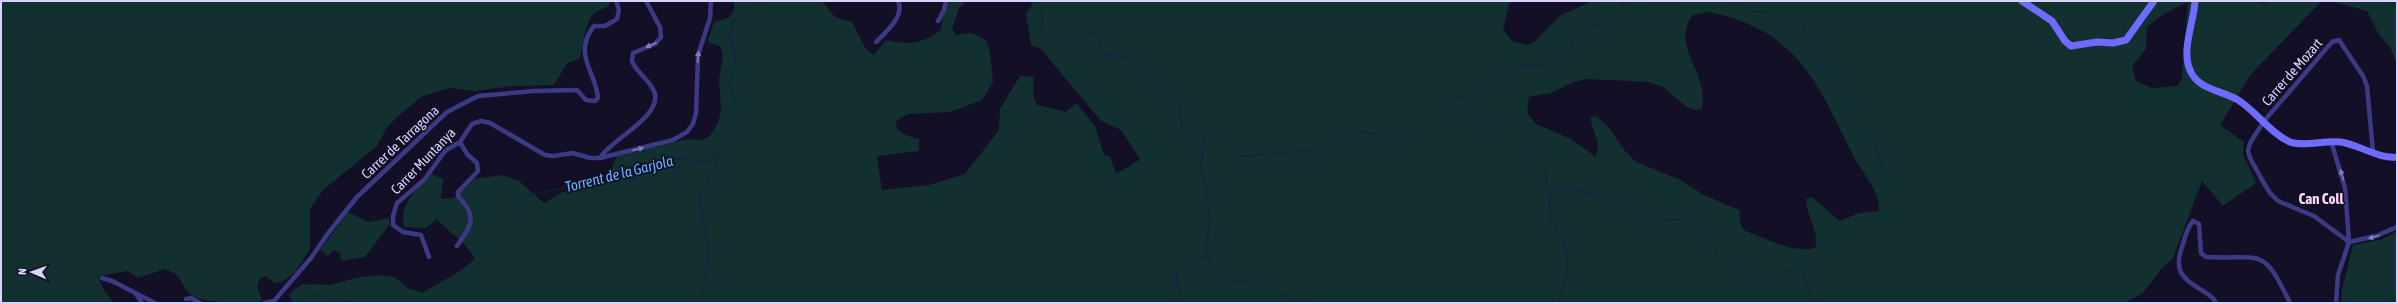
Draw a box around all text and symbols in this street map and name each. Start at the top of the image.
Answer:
street label: Carrer de Mozart [2258,35,2326,109]
one-way arrow [645,42,657,48]
one-way arrow [695,51,702,63]
street label: Carrer de Tarragona [358,102,442,182]
street label: Carrer Muntanya [387,125,459,197]
one-way arrow [631,145,644,151]
water label: Torrent de la Garjola [563,152,675,195]
one-way arrow [2338,169,2344,181]
district label: Can Coll [2299,190,2344,207]
one-way arrow [2367,234,2380,240]
north arrow [12,252,52,292]
text: N [16,268,28,275]

